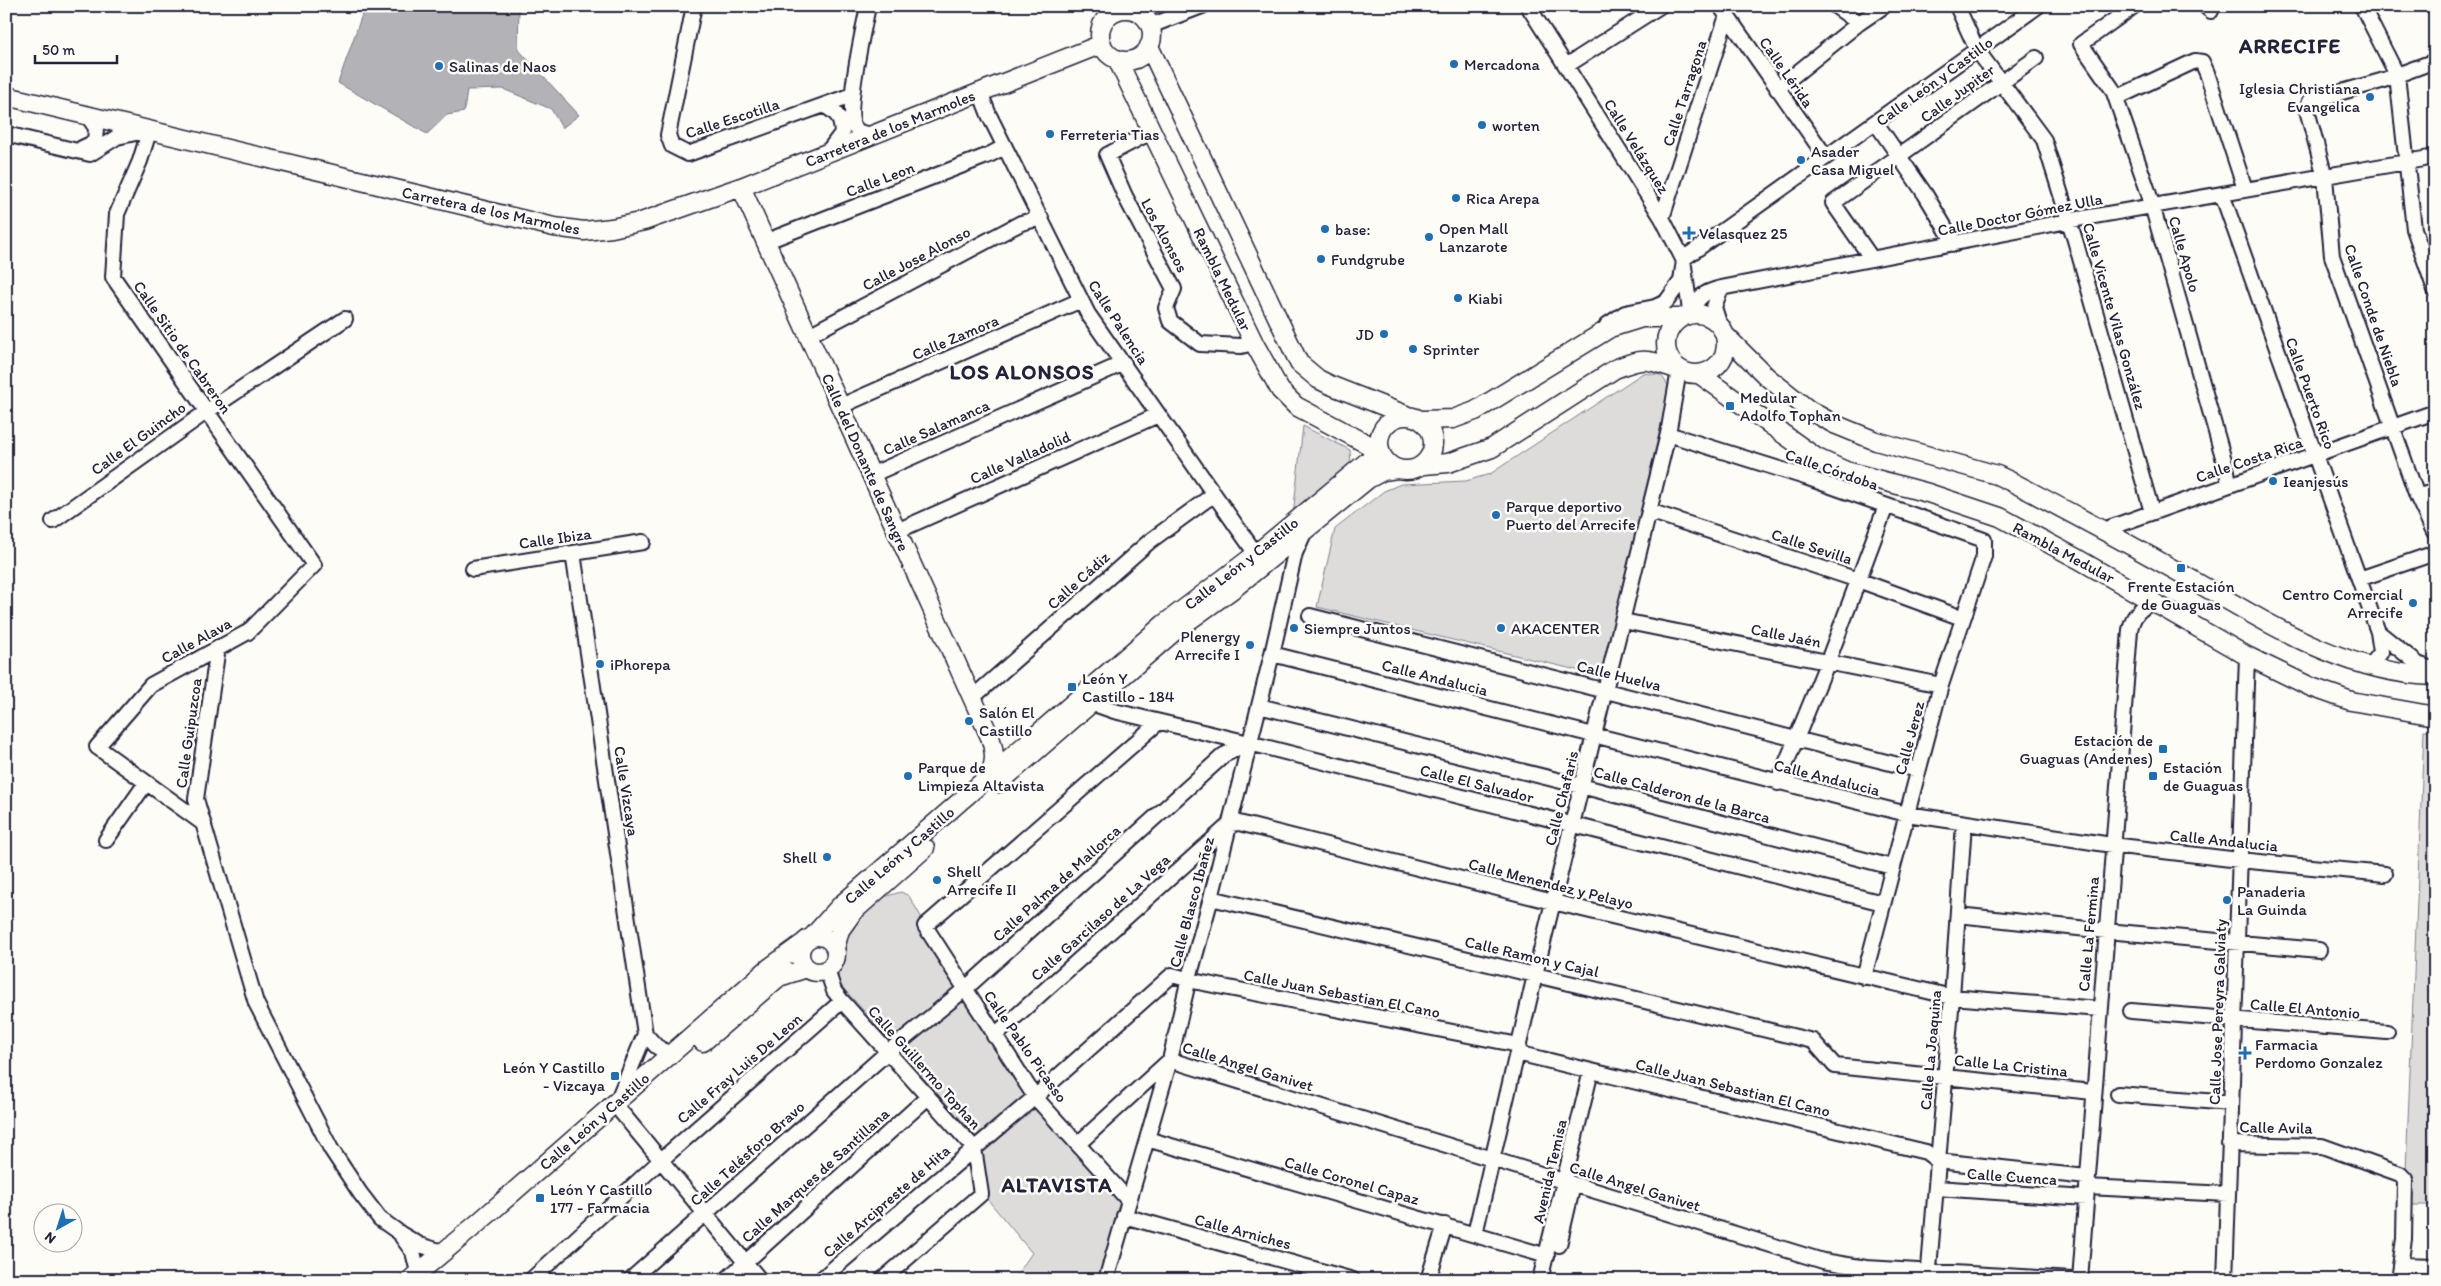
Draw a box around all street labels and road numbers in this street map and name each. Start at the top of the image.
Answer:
street label: Calle Lérida [1755,33,1818,112]
street label: Calle León y Castillo [1872,33,1996,130]
street label: Calle Tarragona [1658,37,1711,149]
street label: Calle Jupiter [1916,60,1998,127]
street label: Carretera de los Marmoles [802,86,978,171]
street label: Calle Escotilla [683,94,782,143]
street label: Calle Velázquez [1600,95,1674,198]
street label: Calle Leon [843,158,917,201]
street label: Carretera de los Marmoles [400,182,582,239]
street label: Calle Doctor Gómez Ulla [1936,189,2105,240]
street label: Los Alonsos [1137,195,1192,276]
street label: Calle Apolo [2165,214,2204,294]
street label: Calle Vicente Vilas González [2079,220,2151,413]
street label: Calle Jose Alonso [859,222,973,295]
street label: Rambla Medular [1189,224,1256,335]
street label: Calle Conde de Niebla [2340,241,2407,389]
street label: Calle Palencia [1084,276,1153,369]
street label: Calle Sitio de Cabreron [130,277,236,418]
street label: Calle Zamora [909,311,1001,364]
street label: Calle Puerto Rico [2281,335,2340,452]
street label: Calle del Donante de Sangre [818,370,914,554]
street label: Calle Salamanca [880,395,993,459]
street label: Calle El Guincho [87,398,190,479]
street label: Calle Valladolid [967,427,1074,488]
street label: Calle Costa Rica [2193,432,2306,487]
street label: Calle Córdoba [1783,445,1882,495]
street label: Calle León y Castillo [1180,513,1302,614]
street label: Rambla Medular [2010,518,2118,588]
street label: Calle Ibiza [518,524,593,553]
street label: Calle Sevilla [1769,524,1855,569]
street label: Calle Cádiz [1043,547,1114,613]
street label: Calle Alava [158,613,235,668]
street label: Calle Jaén [1749,619,1823,652]
street label: Calle Andalucia [1380,655,1491,700]
street label: Calle Huelva [1575,656,1663,695]
street label: Calle Guipuzcoa [171,676,206,789]
street label: Calle Jerez [1891,699,1929,777]
street label: Calle Vizcaya [610,745,643,838]
street label: Calle Chafaris [1540,749,1582,848]
street label: Calle Andalucia [1772,755,1883,800]
street label: Calle El Salvador [1418,760,1536,807]
street label: Calle Calderon de la Barca [1591,762,1773,827]
street label: Calle León y Castillo [840,802,958,908]
street label: Calle Palma de Mallorca [988,821,1124,946]
street label: Calle Andalucia [2169,825,2280,856]
street label: Calle Blasco Ibañez [1165,834,1218,970]
street label: Calle Garcilaso de La Vega [1027,849,1174,985]
street label: Calle Menendez y Pelayo [1467,854,1635,913]
street label: Calle La Fermina [2074,875,2103,992]
street label: Calle Jose Pereyra Galviaty [2205,918,2230,1105]
street label: Calle Ramon y Cajal [1463,932,1601,981]
street label: Calle Juan Sebastian El Cano [1242,965,1442,1022]
street label: Calle Pablo Picasso [980,987,1071,1106]
street label: Calle La Joaquina [1916,989,1945,1111]
street label: Calle El Antonio [2249,994,2361,1023]
street label: Calle Guillermo Tophan [864,1002,985,1133]
street label: Calle Fray Luis De Leon [673,1009,806,1128]
street label: Calle Angel Ganivet [1180,1038,1316,1095]
street label: Calle La Cristina [1953,1050,2069,1081]
street label: Calle Juan Sebastian El Cano [1634,1054,1832,1121]
street label: Calle León y Castillo [535,1068,653,1174]
street label: Calle Telésforo Bravo [686,1097,809,1210]
street label: Calle Marques de Santillana [737,1103,894,1247]
street label: Avenida Temisa [1528,1117,1571,1225]
street label: Calle Avila [2239,1117,2314,1138]
street label: Calle Arcipreste de Hita [819,1141,954,1262]
street label: Calle Coronel Capaz [1282,1152,1422,1209]
street label: Calle Angel Ganivet [1567,1158,1703,1215]
street label: Calle Cuenca [1966,1164,2058,1189]
street label: Calle Arniches [1193,1209,1293,1253]

